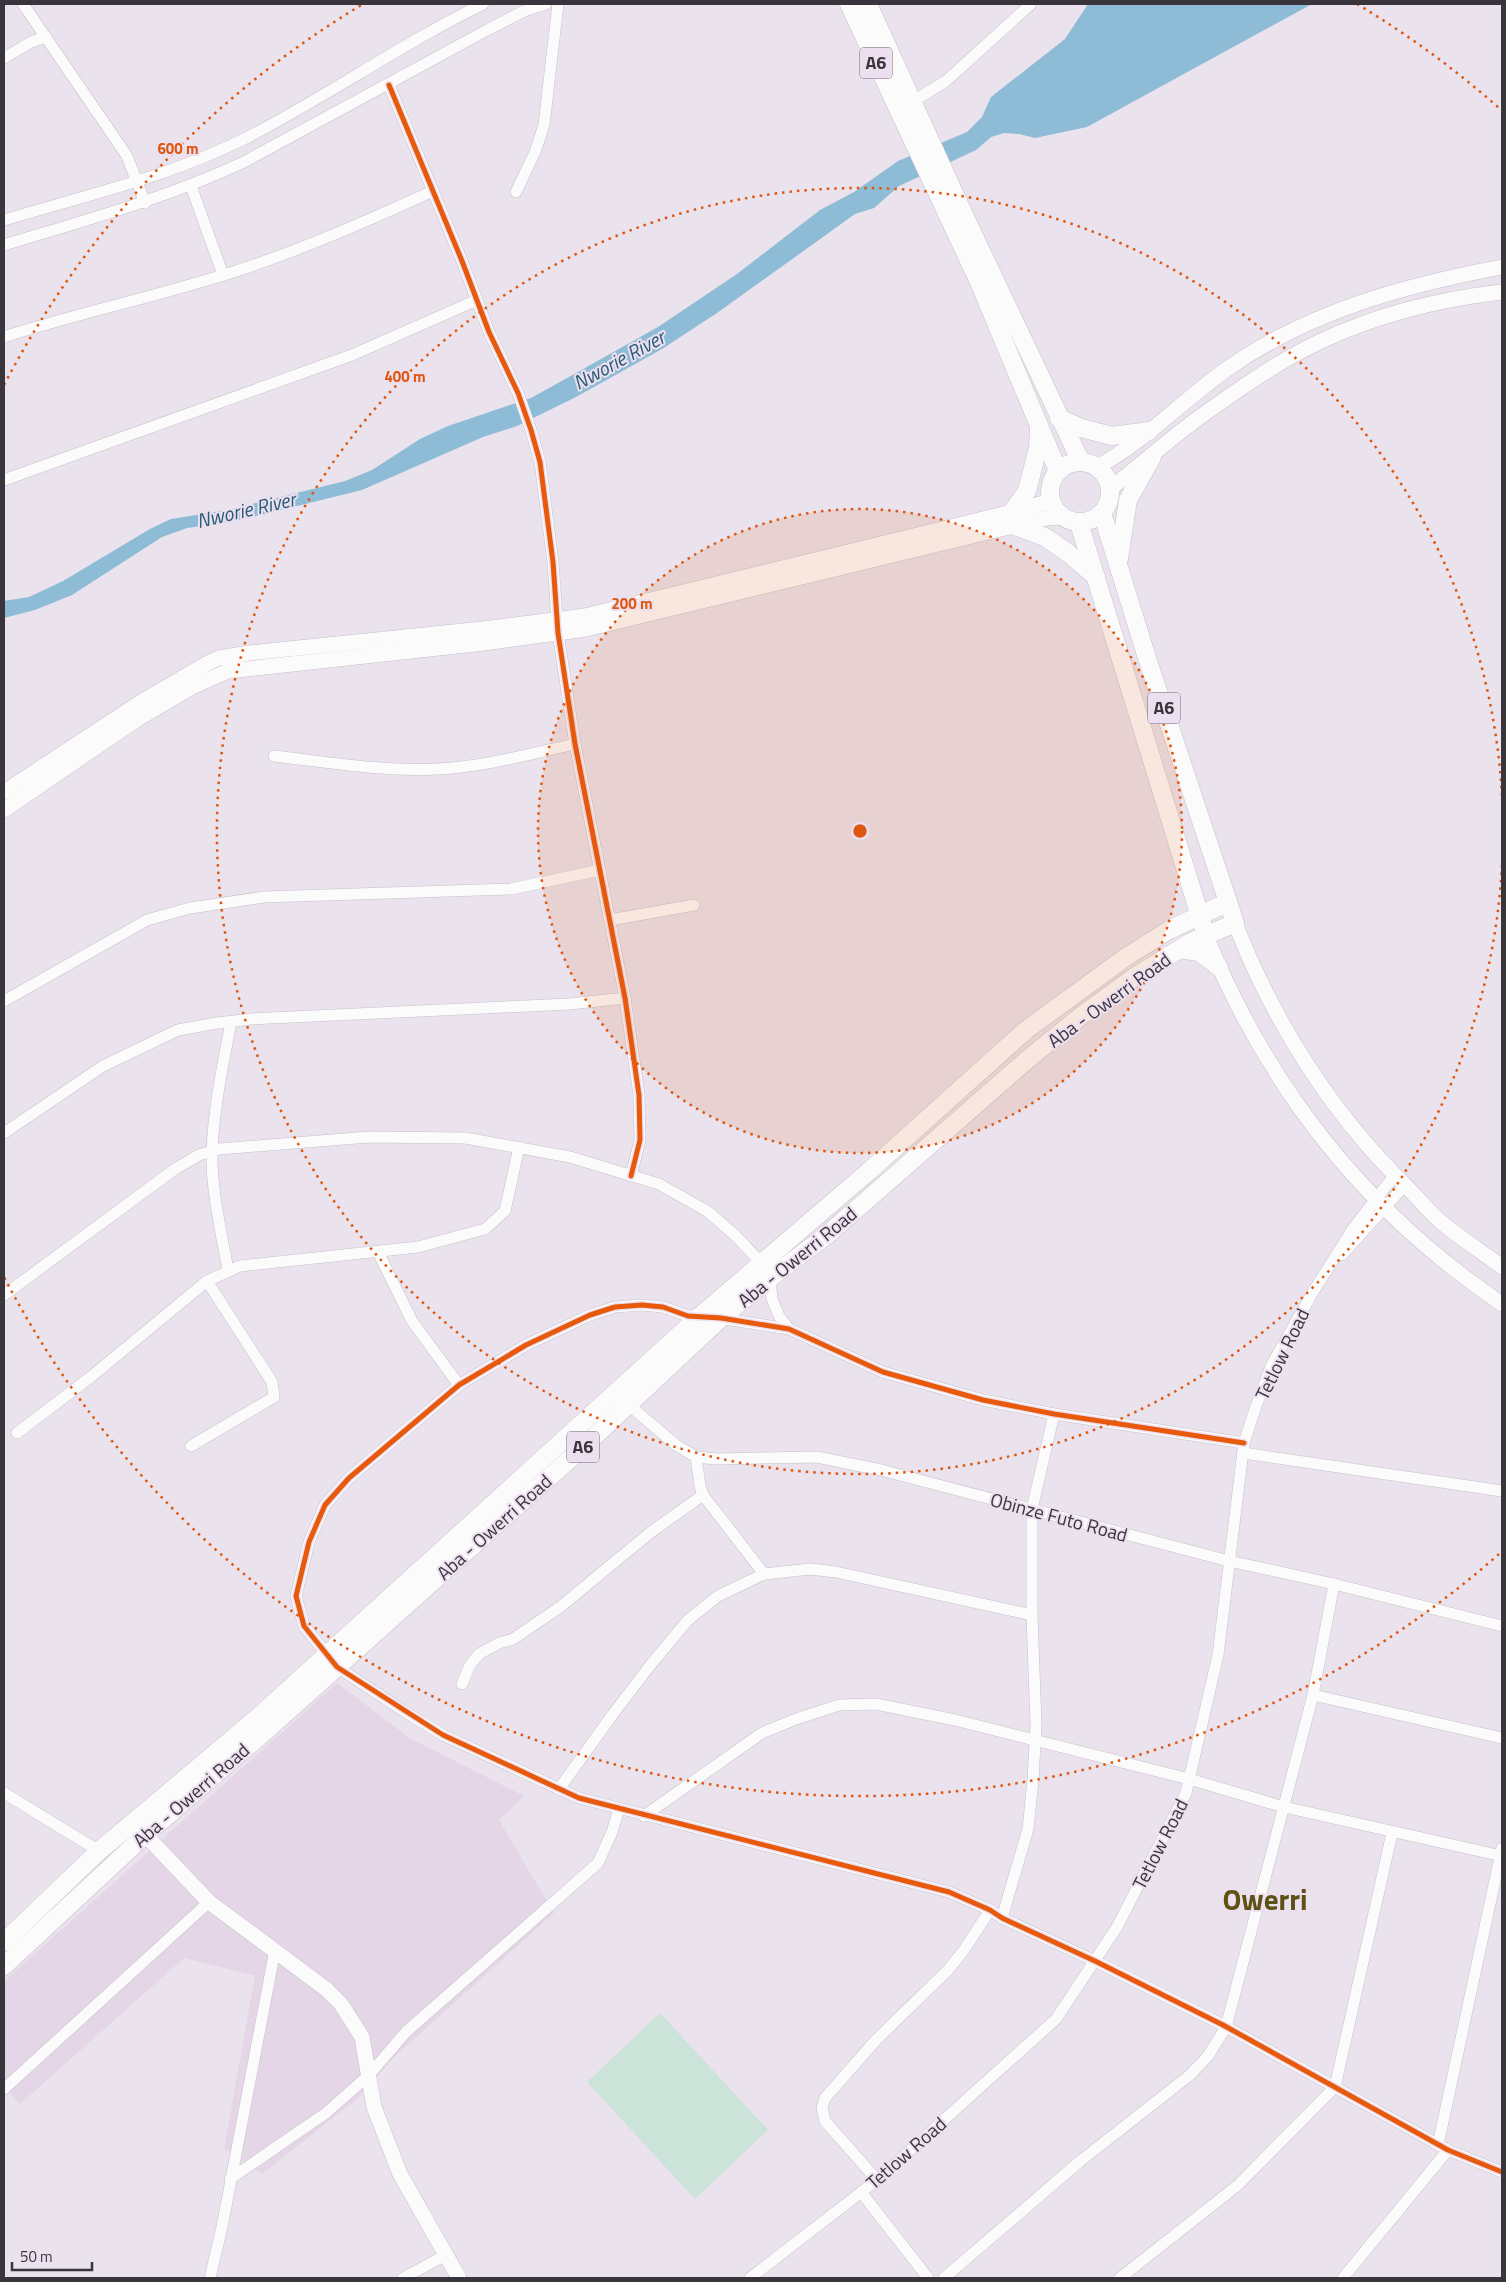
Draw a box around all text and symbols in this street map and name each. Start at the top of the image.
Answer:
road number: A6 [860,48,892,78]
text: 600 m [157,137,199,160]
water label: Nworie River [567,320,673,398]
text: 400 m [384,365,426,388]
water label: Nworie River [193,482,301,536]
text: 200 m [611,592,653,615]
road number: A6 [1148,692,1180,724]
centre of rings [851,822,869,840]
street label: Aba - Owerri Road [1041,945,1177,1054]
street label: Aba - Owerri Road [731,1199,863,1314]
street label: Tetlow Road [1247,1303,1316,1404]
road number: A6 [567,1431,599,1462]
street label: Aba - Owerri Road [429,1467,558,1586]
street label: Obinze Futo Road [987,1484,1131,1549]
street label: Aba - Owerri Road [126,1736,256,1854]
street label: Tetlow Road [1124,1793,1195,1894]
district label: Owerri [1222,1877,1308,1921]
street label: Tetlow Road [859,2109,952,2196]
scale bar [12,2240,92,2272]
text: 50 m [20,2245,53,2268]

